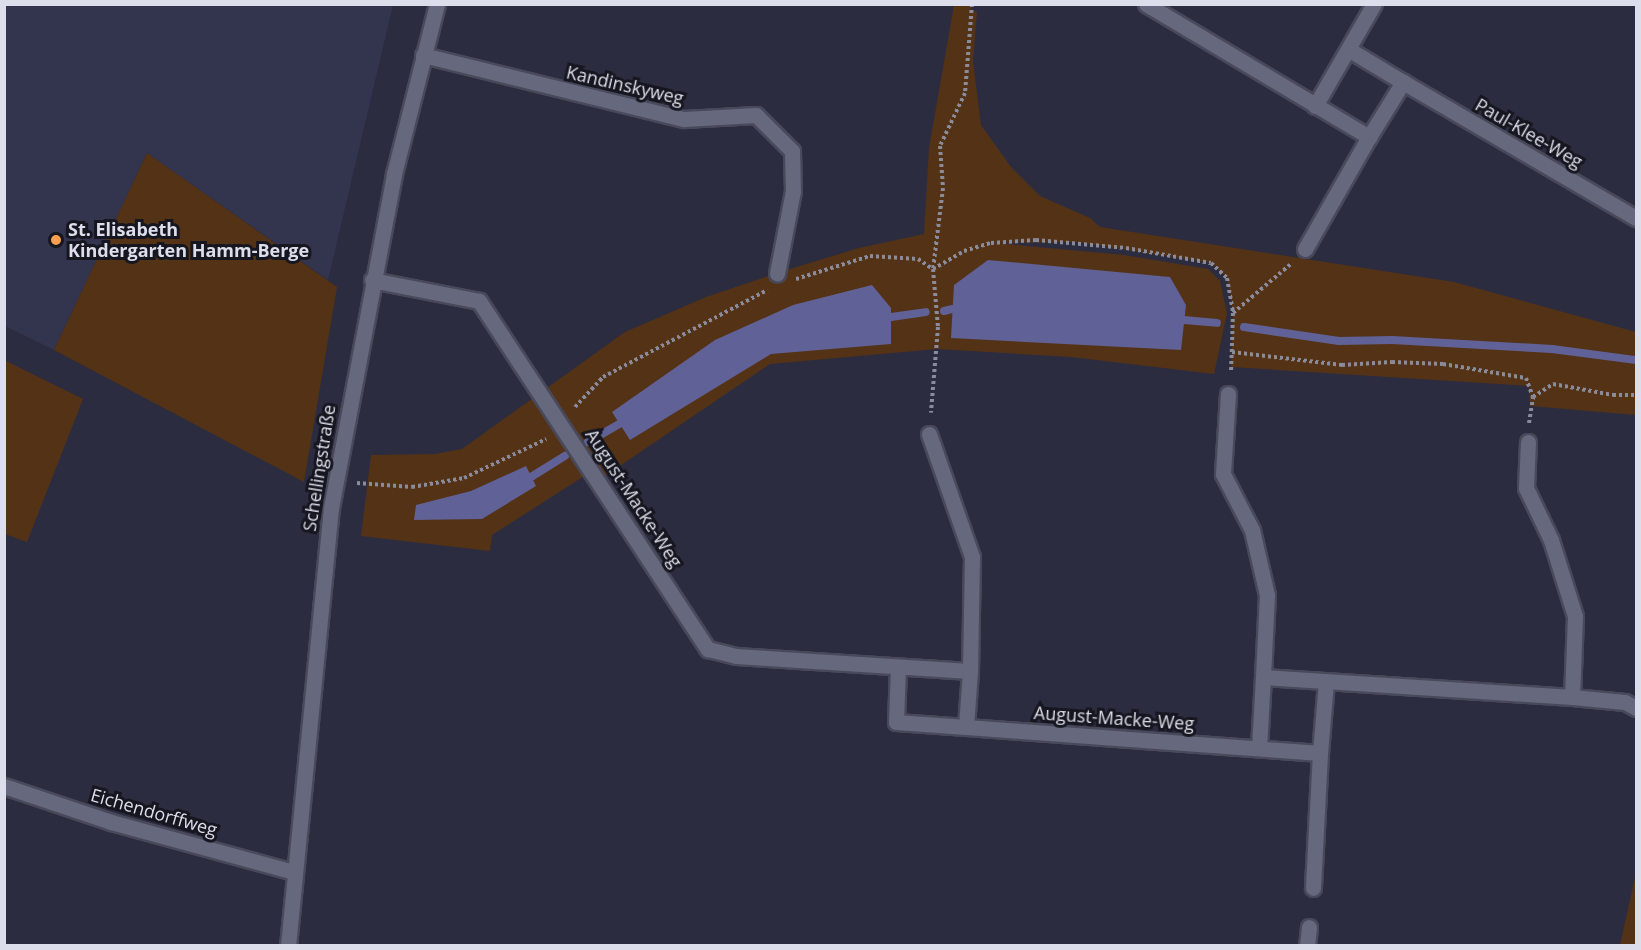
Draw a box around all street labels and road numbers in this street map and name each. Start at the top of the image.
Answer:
street label: Kandinskyweg [564,61,686,109]
street label: Paul-Klee-Weg [1472,94,1586,172]
street label: Schellingstraße [298,403,340,533]
street label: August-Macke-Weg [581,425,687,571]
street label: August-Macke-Weg [1033,702,1195,734]
street label: Eichendorffweg [88,784,220,840]

